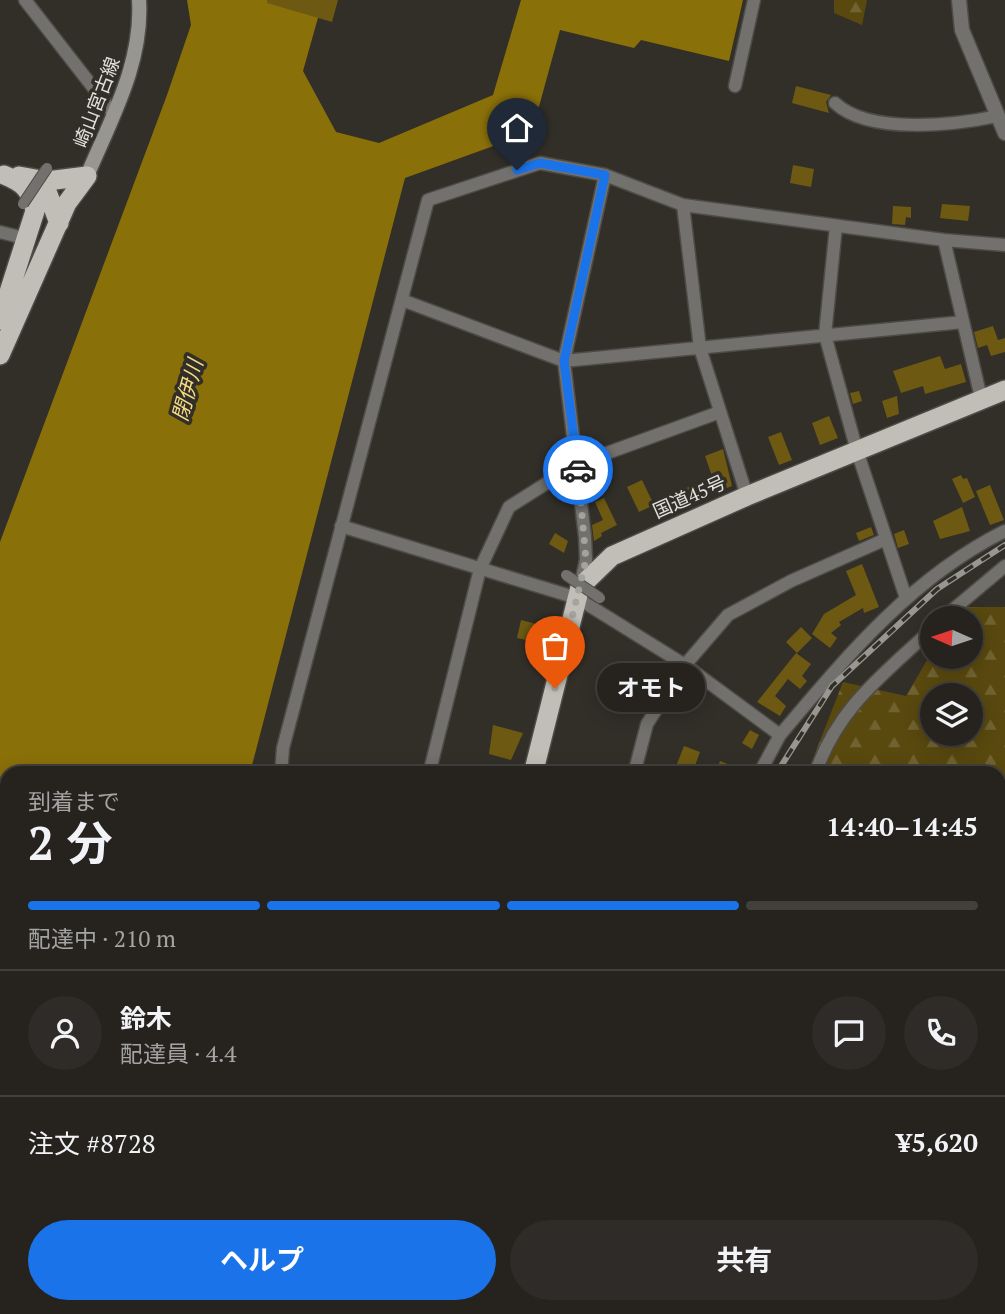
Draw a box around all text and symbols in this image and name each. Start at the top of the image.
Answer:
street label: 崎山宮古線 [67,53,125,151]
pin [487,98,547,170]
icon: home [498,109,536,147]
water label: 閉伊川 [165,354,209,424]
courier [543,435,613,505]
icon: car [559,451,597,489]
street label: 国道45号 [649,469,729,523]
north arrow [920,606,984,668]
map controls [920,606,983,746]
pin [525,616,585,688]
icon: bag [536,627,574,665]
callout: オモト [597,664,706,712]
text: オモト [617,672,686,703]
button: layers [920,683,983,746]
text: 到着まで [28,786,120,817]
text: 14:40–14:45 [826,809,978,843]
text: 2 分 [28,812,112,873]
text: 配達中 · 210 m [28,923,176,954]
button: person [28,996,102,1070]
button: chat [812,996,886,1070]
button: phone [904,996,978,1070]
text: 鈴木 [120,1001,172,1035]
text: 配達員 · 4.4 [120,1038,237,1069]
text: ¥5,620 [897,1125,978,1159]
text: 注文 #8728 [28,1126,156,1160]
button: ヘルプ [28,1220,496,1300]
button: 共有 [510,1220,978,1300]

